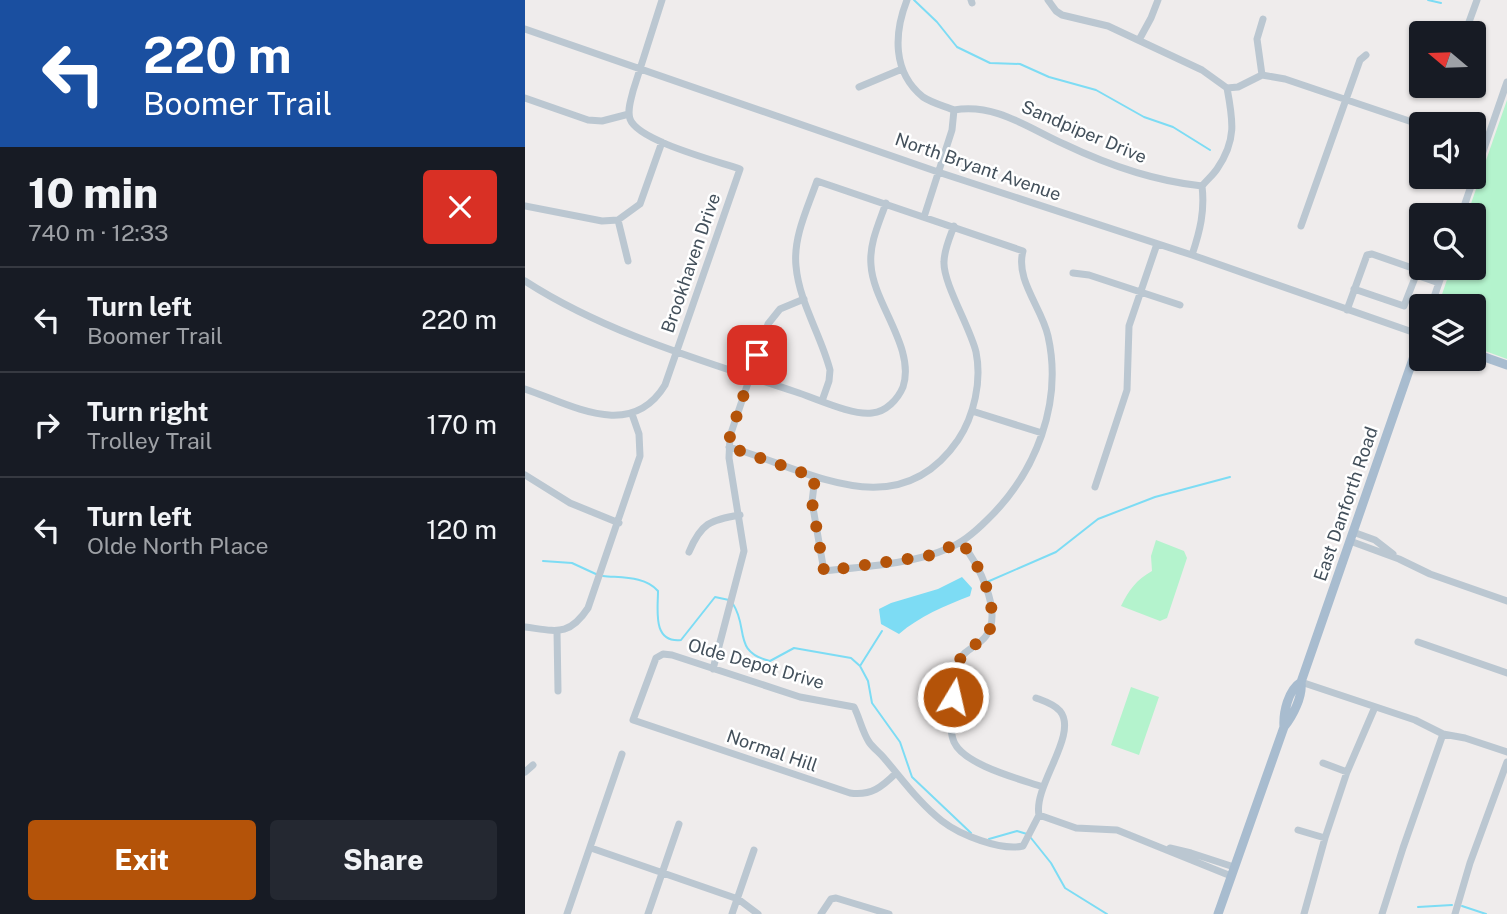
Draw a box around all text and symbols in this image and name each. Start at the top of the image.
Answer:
north arrow [1409,21,1486,98]
map controls [1409,21,1486,371]
text: 220 m [143,26,292,84]
icon: left [28,28,119,119]
text: Boomer Trail [143,85,332,122]
street label: Sandpiper Drive [1018,96,1150,167]
button: sound [1409,112,1486,189]
street label: North Bryant Avenue [892,128,1064,205]
text: 10 min [28,168,158,217]
button: close [423,170,497,244]
street label: Brookhaven Drive [657,190,724,335]
button: search [1409,203,1486,280]
text: 740 m · 12:33 [28,219,169,246]
text: Turn left [87,291,192,322]
button: layers [1409,294,1486,371]
icon: left [28,301,66,339]
text: 220 m [421,304,497,335]
text: Boomer Trail [87,322,223,349]
pin [727,325,787,385]
icon: arrive [738,336,776,374]
text: Turn right [87,396,209,427]
icon: right [28,406,66,444]
text: 170 m [427,409,497,440]
street label: East Danforth Road [1309,424,1382,584]
text: Trolley Trail [87,427,212,454]
text: Turn left [87,501,192,532]
icon: left [28,511,66,549]
text: 120 m [426,514,497,545]
text: Olde North Place [87,532,269,559]
street label: Olde Depot Drive [686,634,827,693]
position arrow [916,660,990,734]
street label: Normal Hill [724,725,820,776]
button: Exit [28,820,256,900]
button: Share [270,820,497,900]

